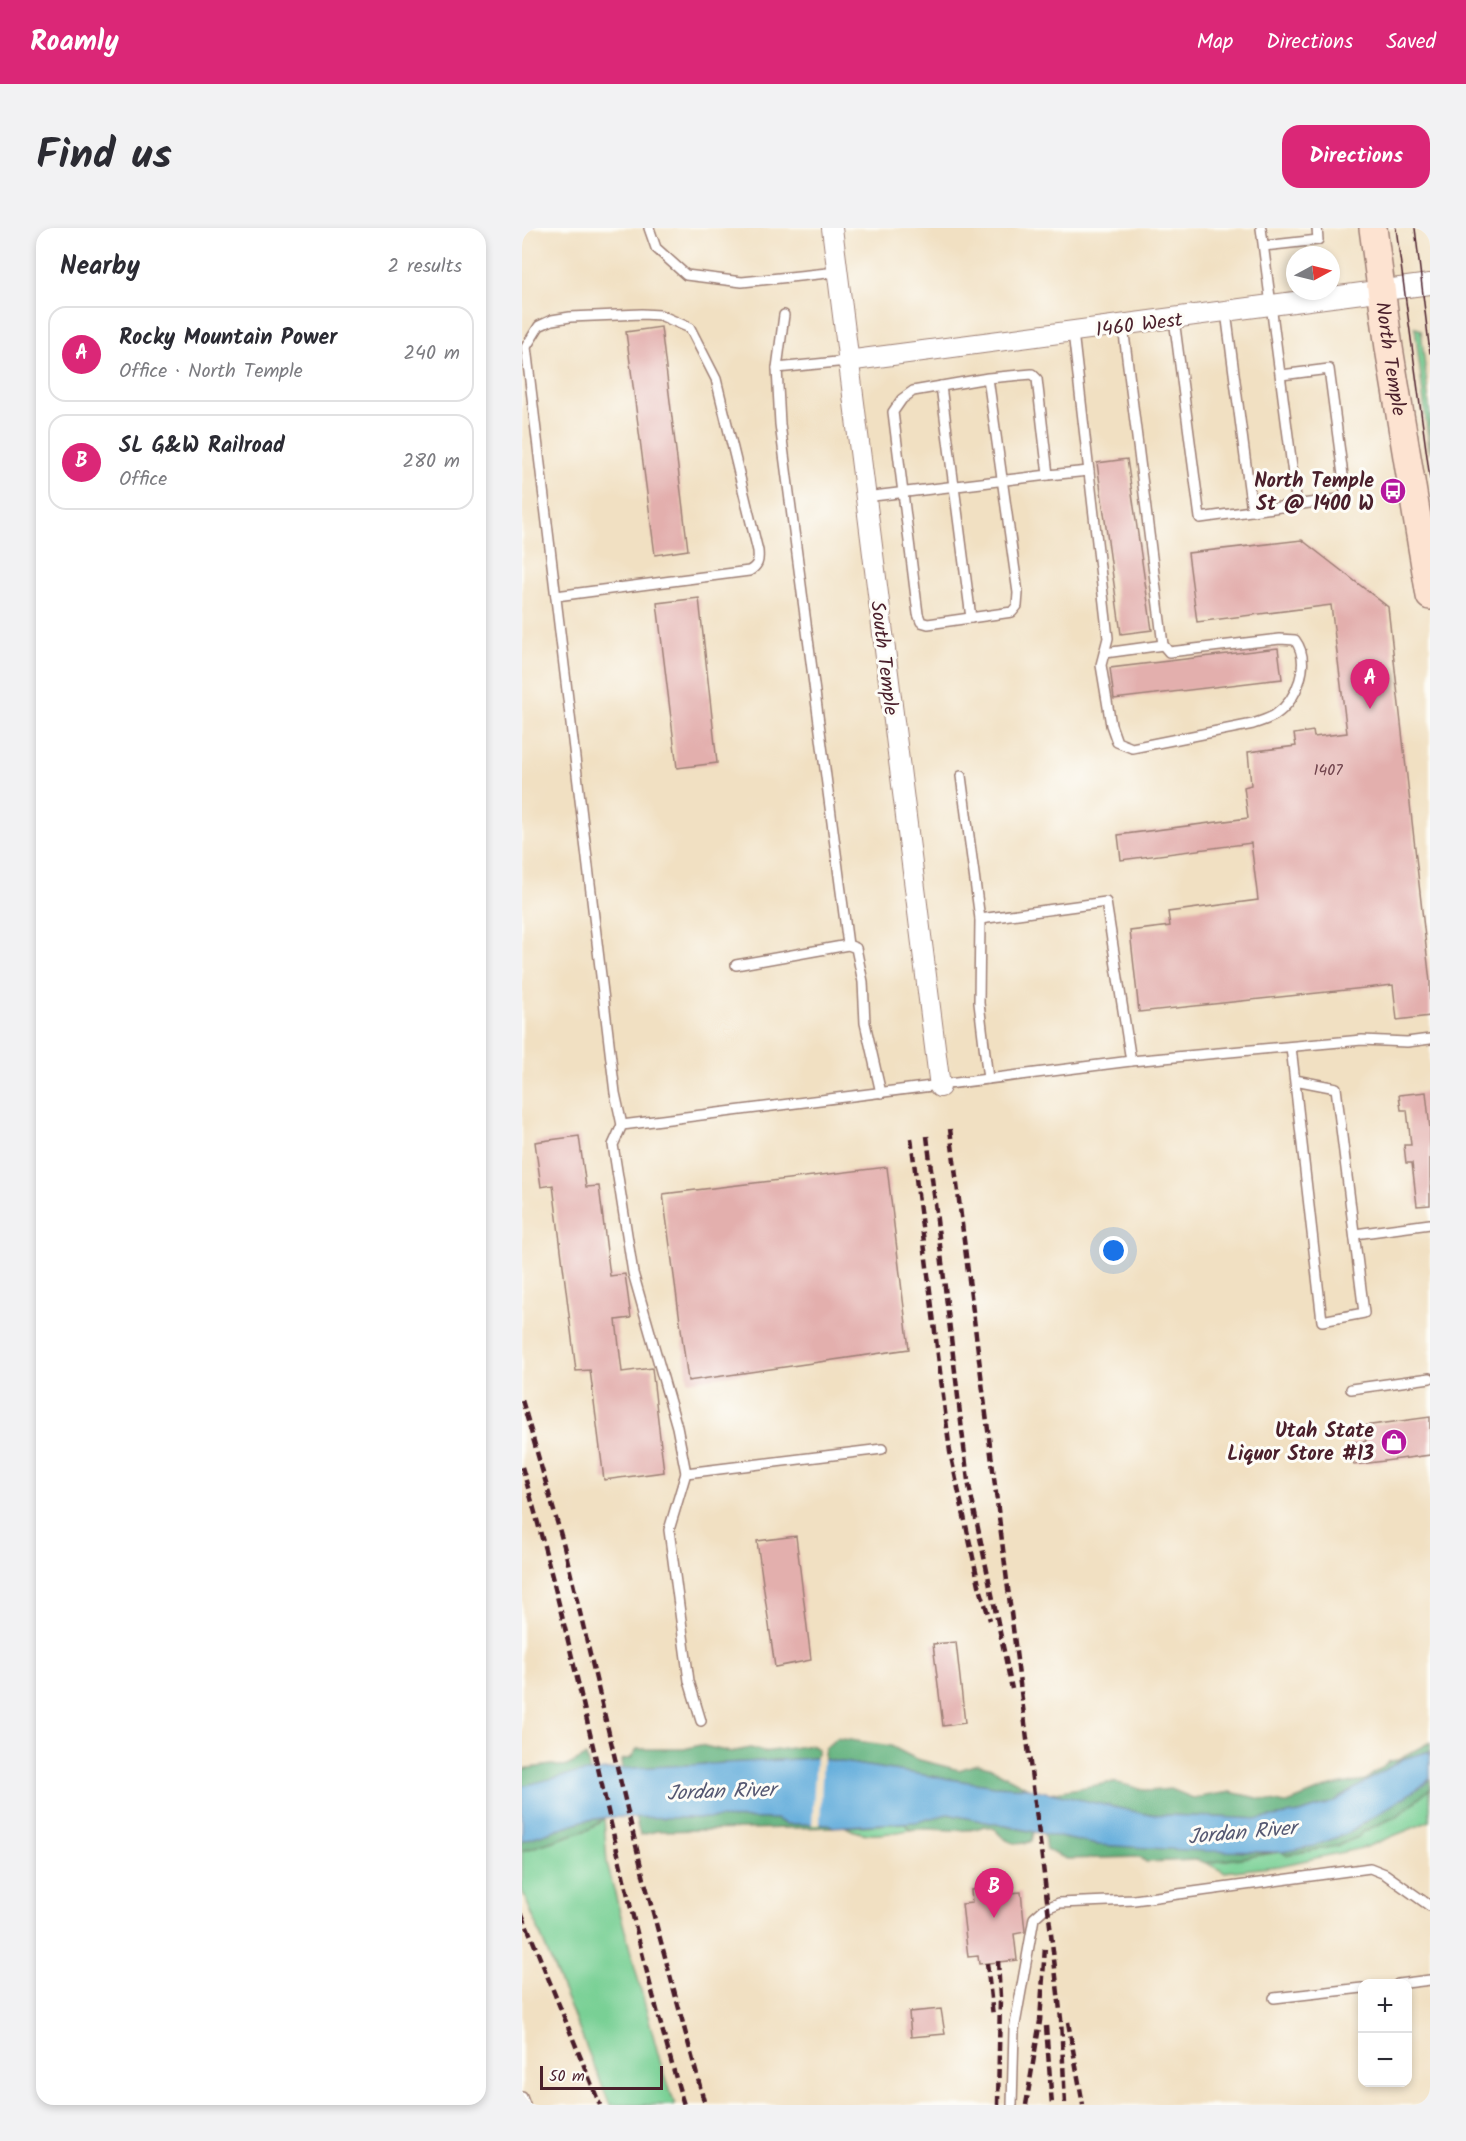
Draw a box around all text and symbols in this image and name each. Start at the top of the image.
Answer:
text: Roamly [30,20,119,65]
text: Map [1197,26,1233,59]
text: Directions [1266,26,1353,59]
text: Saved [1386,26,1436,59]
text: Find us [36,123,172,190]
button: Directions [1282,125,1430,188]
text: Nearby [60,246,140,288]
north arrow [1286,246,1340,300]
text: 2 results [387,251,462,283]
street label: North Temple [1365,300,1414,418]
street label: 1460 West [1094,305,1185,347]
text: Rocky Mountain Power [119,321,337,356]
text: A [75,338,88,370]
text: 240 m [403,338,460,370]
text: Office · North Temple [119,356,303,388]
text: SL G&W Railroad [119,429,285,464]
text: B [75,446,88,478]
text: 280 m [402,446,460,478]
text: Office [119,464,167,496]
place label: North Temple St @ 1400 W [1254,466,1374,521]
bus stop icon: North Temple St @ 1400 W [1378,476,1408,506]
street label: South Temple [860,599,906,717]
pin: A [1350,660,1390,709]
house number: 1407 [1313,758,1343,783]
your location [1099,1236,1128,1265]
place label: Utah State Liquor Store #13 [1227,1416,1374,1471]
shop icon: Utah State Liquor Store #13 [1379,1427,1409,1457]
water label: Jordan River [666,1774,780,1811]
water label: Jordan River [1187,1812,1302,1855]
pin: B [974,1868,1014,1918]
map controls [1358,1979,1412,2087]
button: + [1358,1979,1412,2033]
button: − [1358,2033,1412,2087]
scale bar [540,2063,663,2090]
text: 50 m [549,2064,585,2089]

